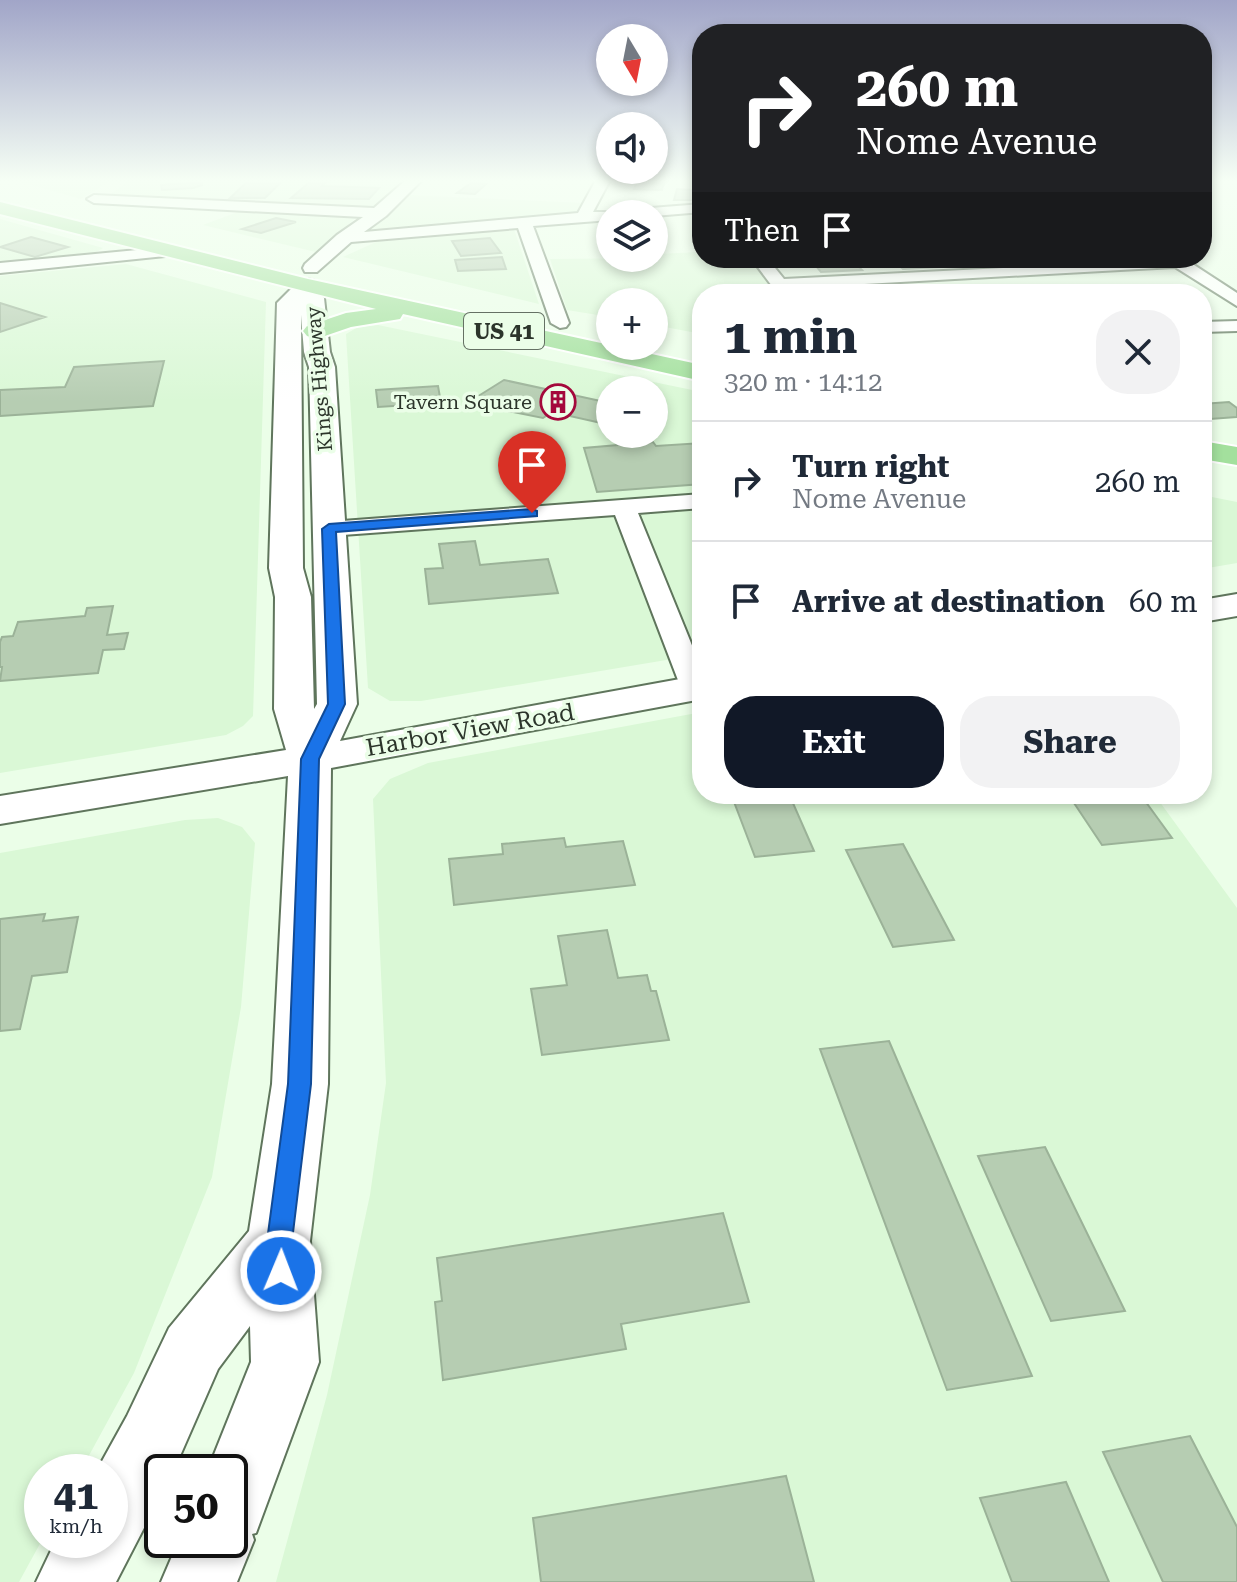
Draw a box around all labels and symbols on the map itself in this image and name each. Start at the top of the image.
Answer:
north arrow [596,24,668,96]
street label: Kings Highway [301,305,337,452]
road number: US 41 [464,313,544,349]
building icon: Tavern Square [539,383,577,421]
place label: Tavern Square [393,390,532,414]
pin [498,431,566,513]
street label: Harbor View Road [364,698,576,762]
position arrow [239,1229,323,1313]
speed limit sign: 50 [144,1454,248,1558]

